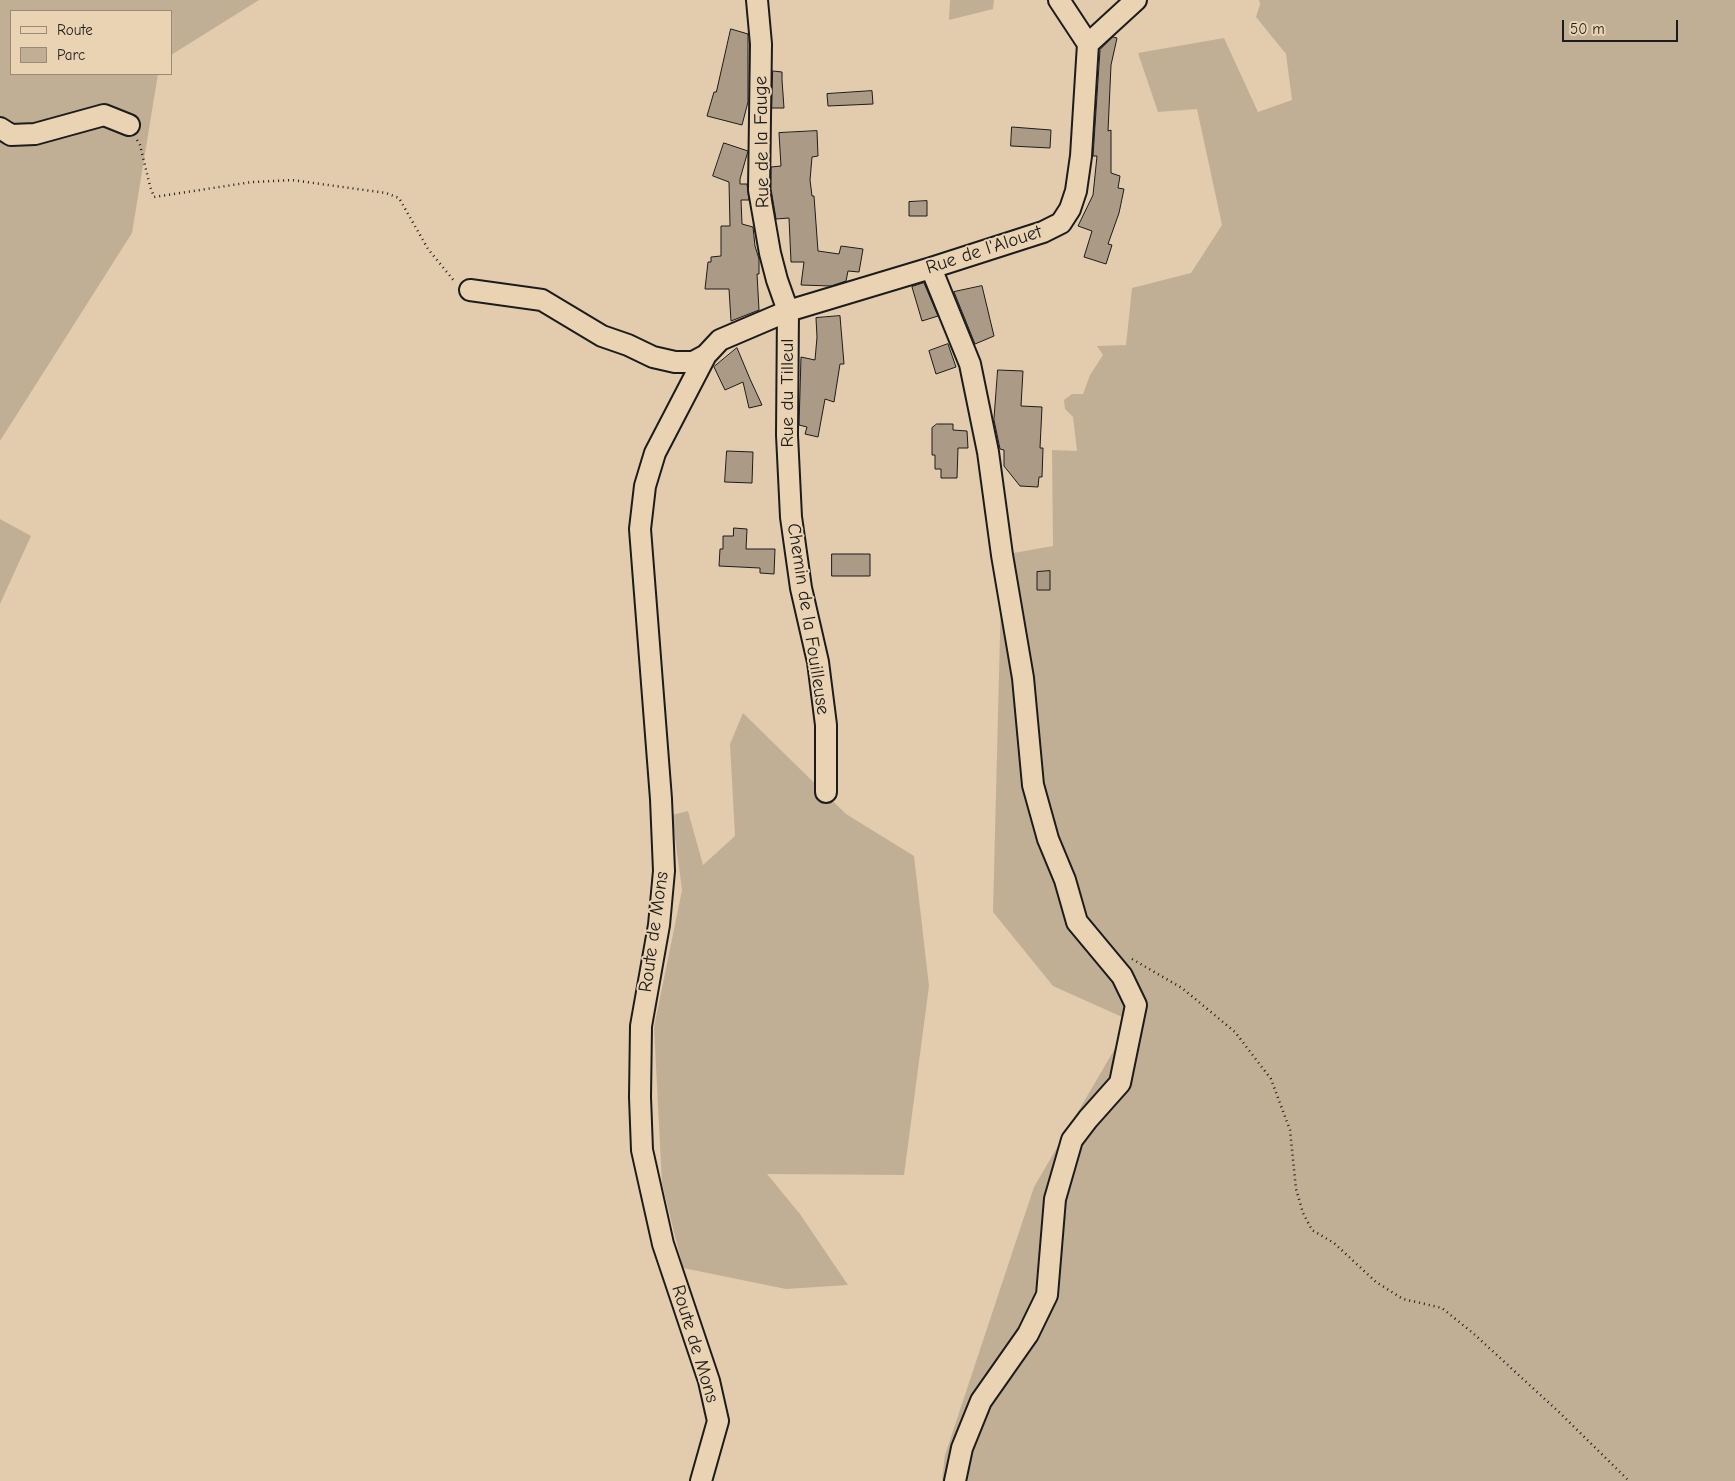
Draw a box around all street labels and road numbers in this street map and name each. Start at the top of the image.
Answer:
street label: Rue de la Fauge [749,76,775,208]
street label: Rue de l'Alouet [923,221,1045,279]
street label: Rue du Tilleul [777,339,799,447]
street label: Chemin de la Fouilleuse [782,522,834,716]
street label: Route de Mons [634,870,674,994]
street label: Route de Mons [666,1282,724,1406]

